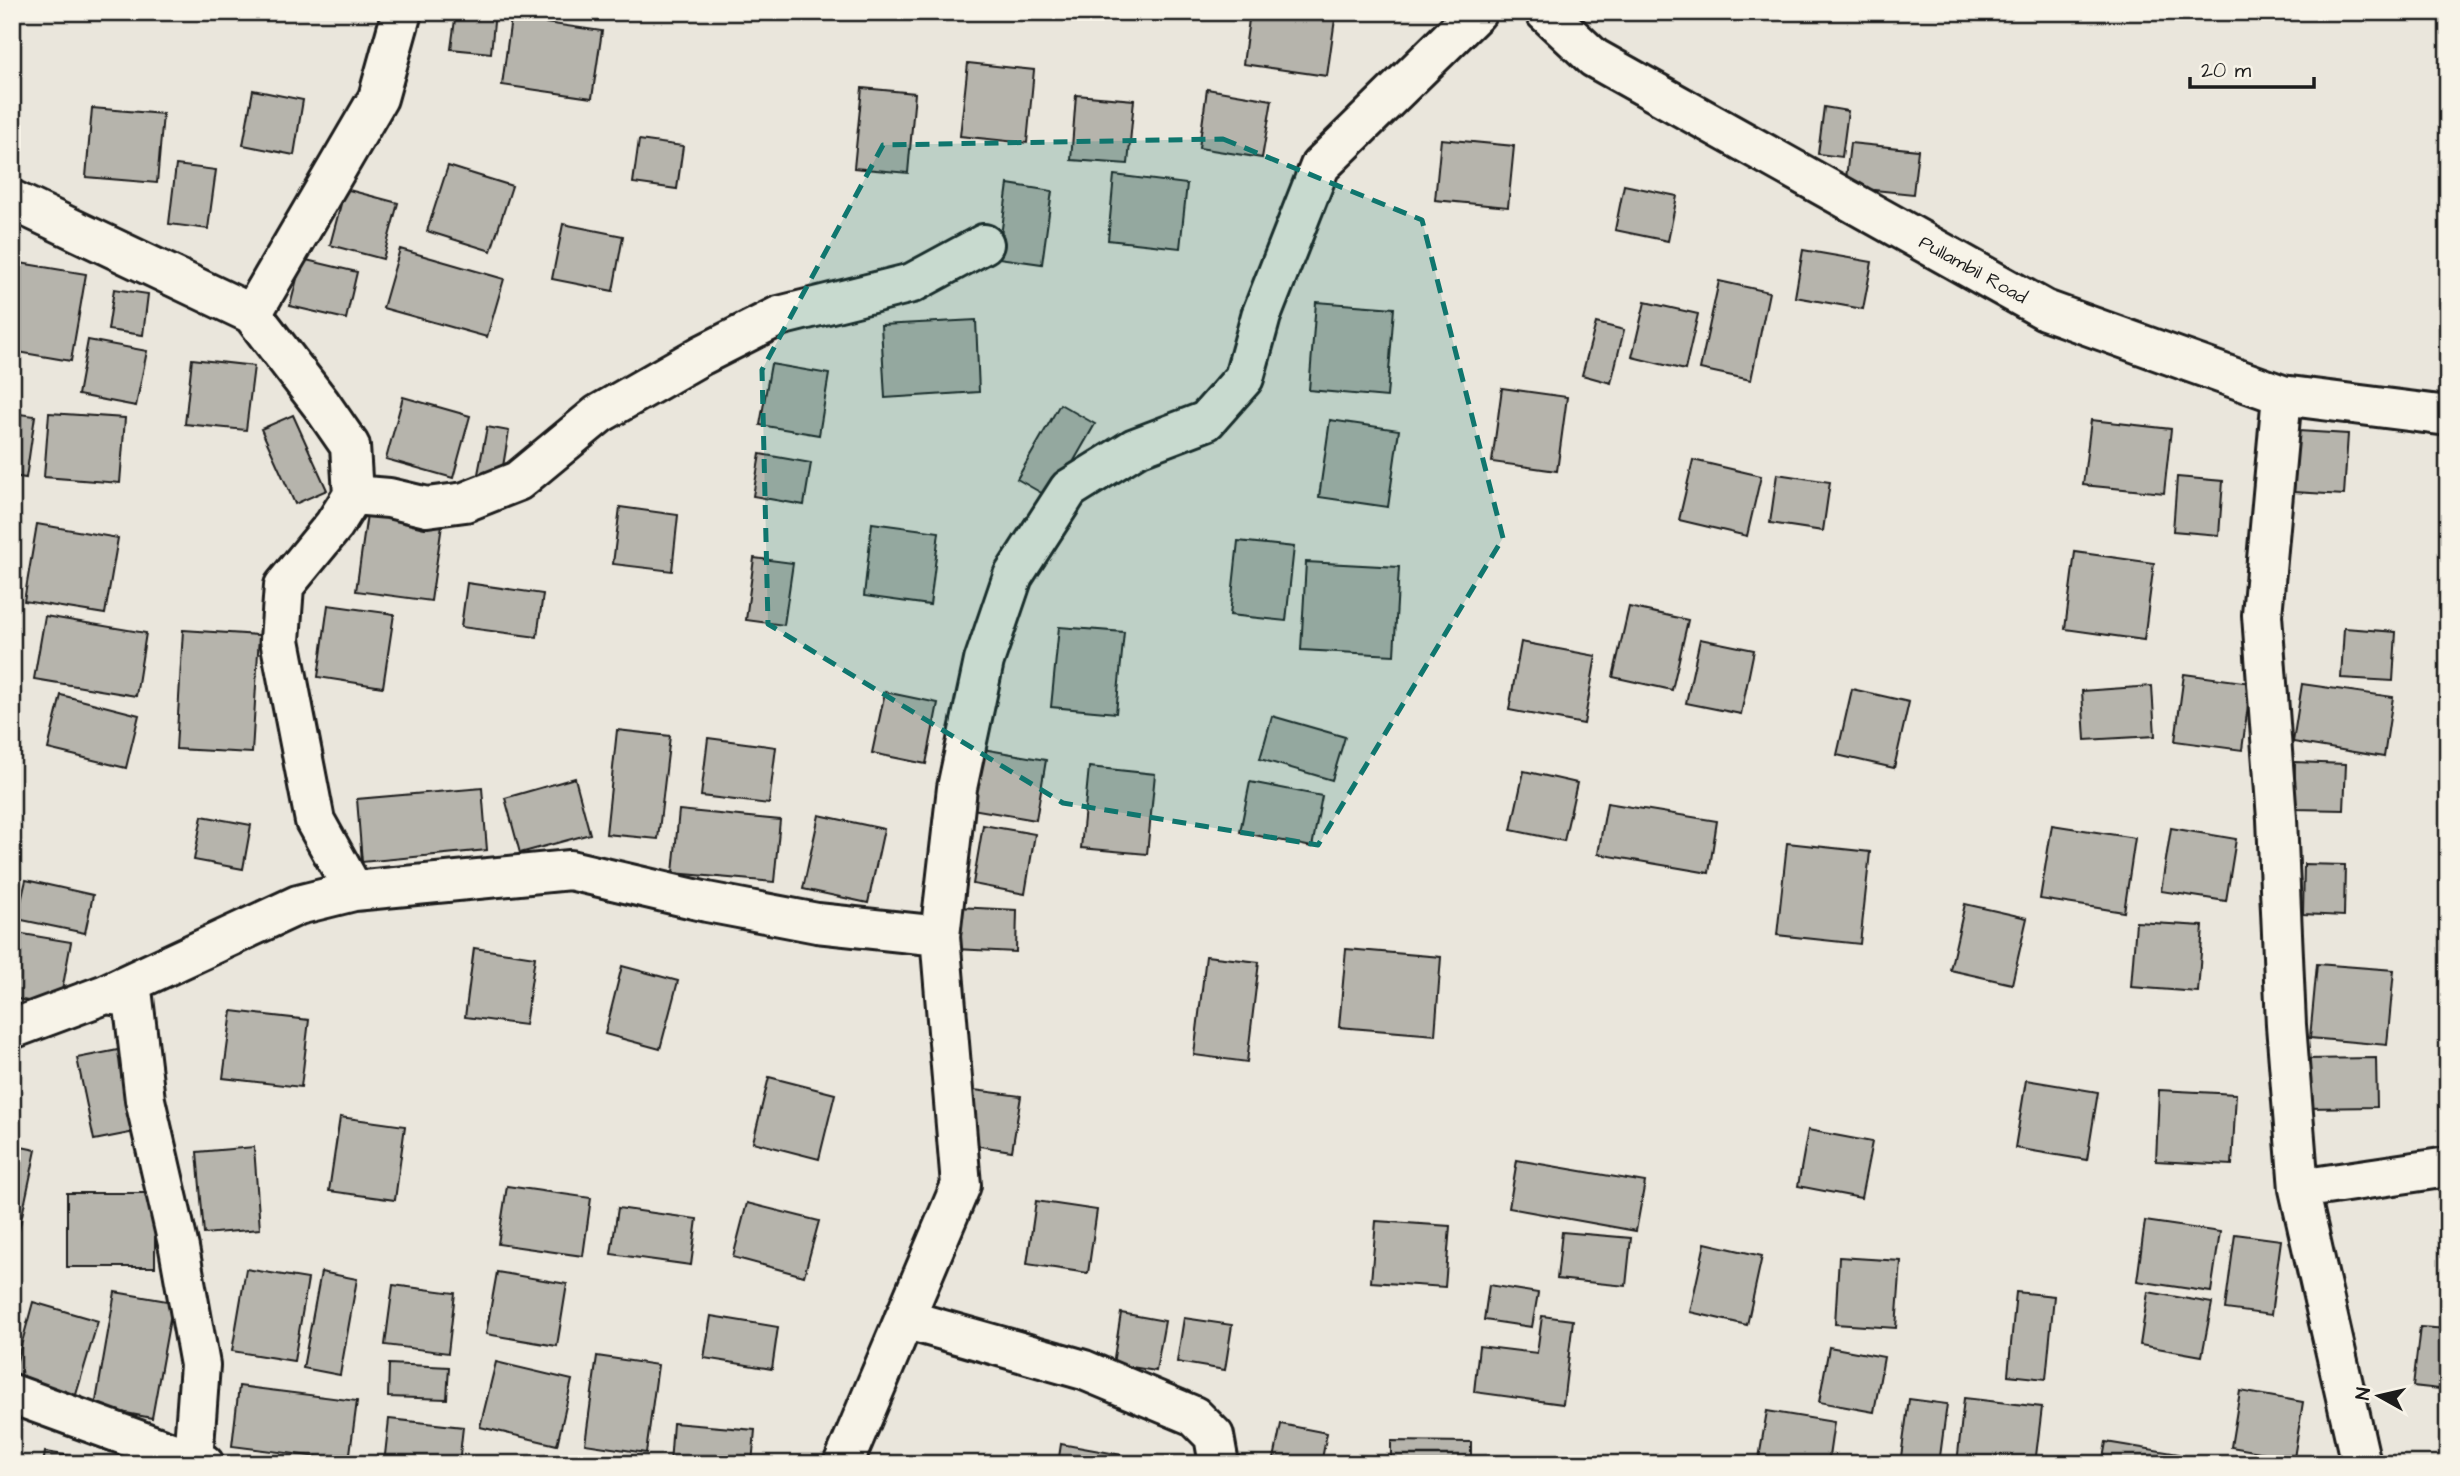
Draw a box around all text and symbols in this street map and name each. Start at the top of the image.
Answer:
scale bar [2190,46,2315,90]
text: 20 m [2201,56,2252,85]
street label: Pullambil Road [1914,229,2032,311]
north arrow [2344,1360,2414,1430]
text: N [2349,1386,2378,1402]

